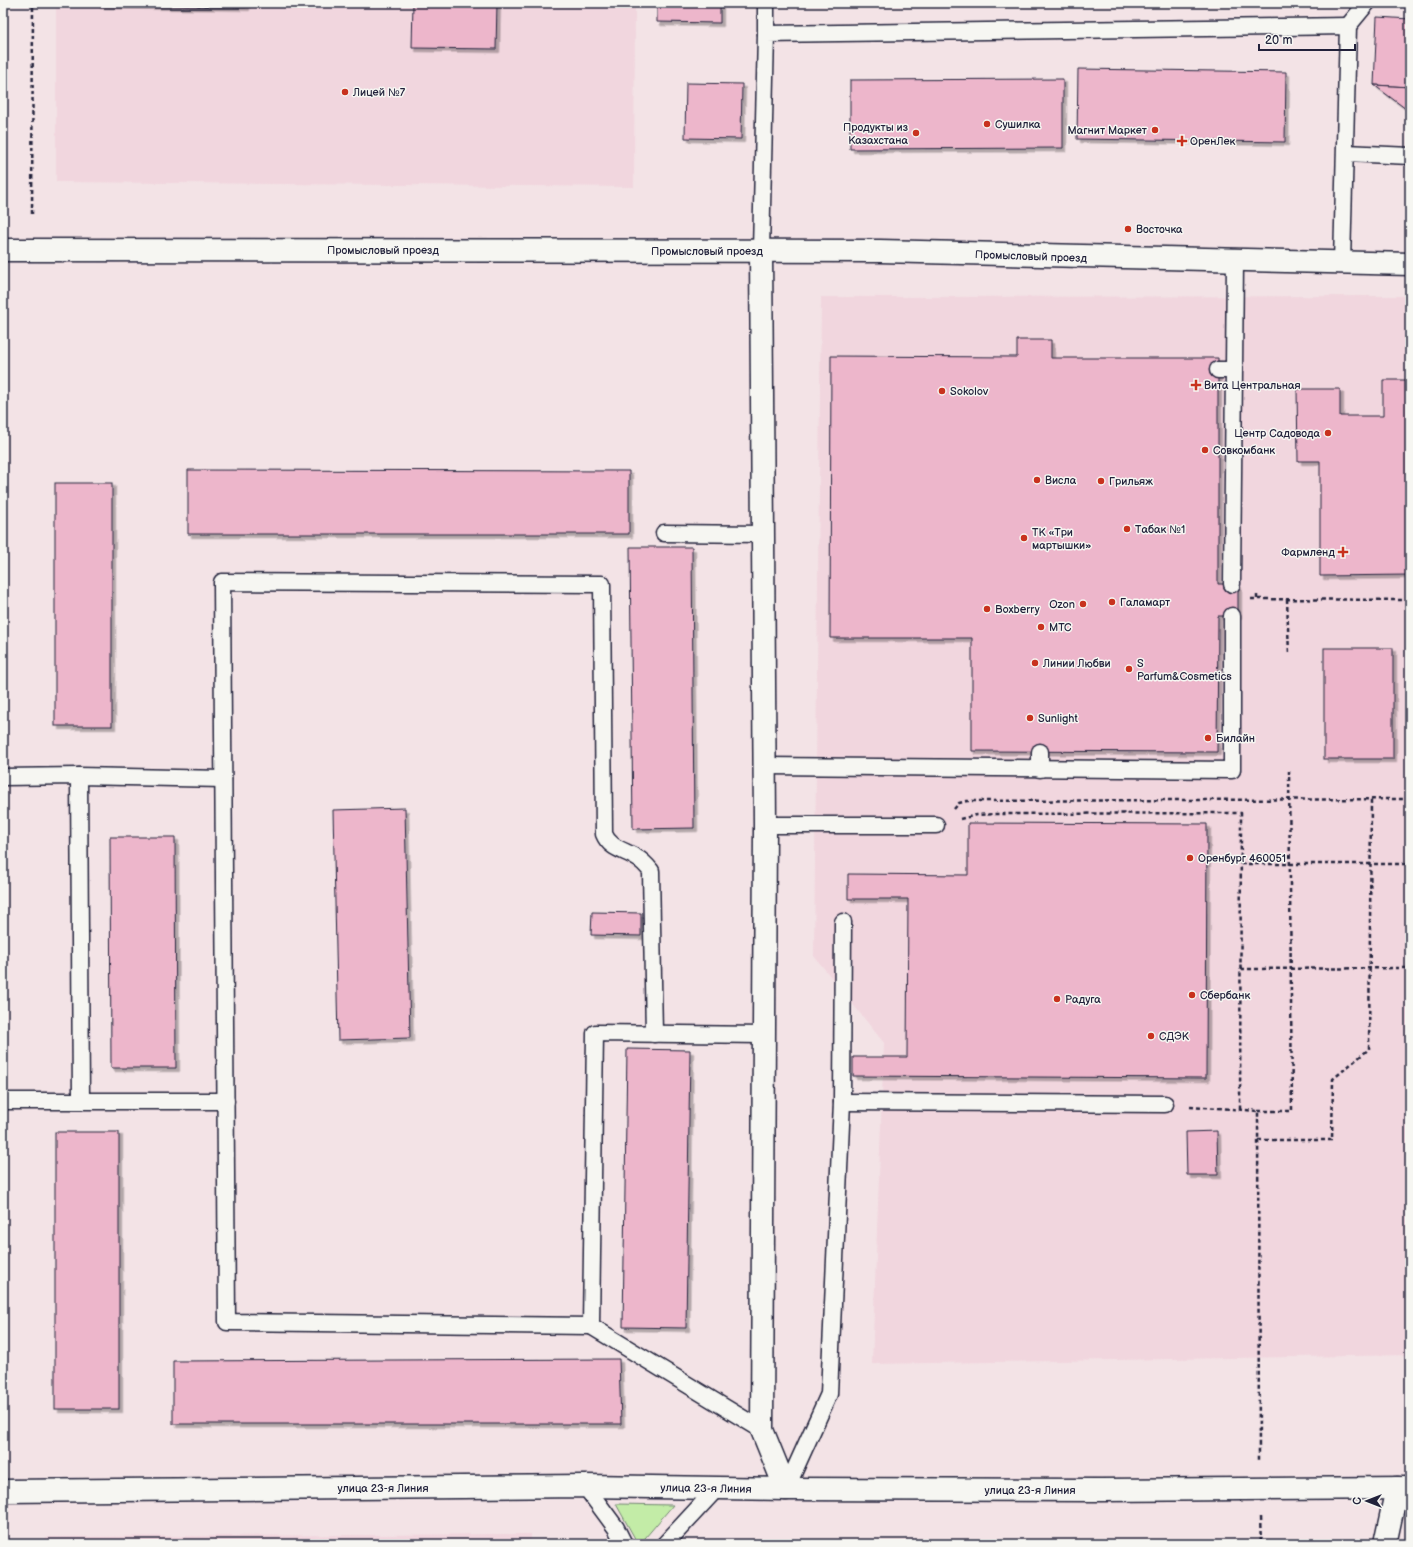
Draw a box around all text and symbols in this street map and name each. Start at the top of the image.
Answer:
scale bar [1259,26,1355,52]
text: 20 m [1265,33,1292,48]
place label: Лицей №7 [352,86,406,99]
marker: Лицей №7 [340,87,350,97]
place label: Сушилка [995,118,1041,131]
marker: Сушилка [982,119,992,129]
place label: Продукты из Казахстана [843,121,908,147]
place label: Магнит Маркет [1068,124,1147,137]
marker: Магнит Маркет [1150,125,1160,135]
marker: Продукты из Казахстана [911,128,921,138]
place label: ОренЛек [1190,135,1236,148]
marker: ОренЛек [1177,136,1187,146]
place label: Восточка [1136,223,1183,236]
marker: Восточка [1123,224,1133,234]
street label: Промысловый проезд [327,244,439,257]
street label: Промысловый проезд [651,245,763,258]
street label: Промысловый проезд [975,248,1088,265]
place label: Вита Центральная [1204,379,1301,392]
marker: Вита Центральная [1191,380,1201,390]
place label: Sokolov [950,385,989,398]
marker: Sokolov [937,386,947,396]
place label: Центр Садовода [1234,427,1320,440]
marker: Центр Садовода [1323,428,1333,438]
place label: Совкомбанк [1213,444,1275,457]
marker: Совкомбанк [1200,445,1210,455]
place label: Висла [1045,474,1077,487]
marker: Висла [1032,475,1042,485]
place label: Грильяж [1109,475,1153,488]
marker: Грильяж [1096,476,1106,486]
place label: Табак №1 [1135,523,1185,536]
marker: Табак №1 [1122,524,1132,534]
place label: ТК «Три мартышки» [1032,526,1091,552]
marker: ТК «Три мартышки» [1019,533,1029,543]
place label: Фармленд [1281,546,1335,559]
marker: Фармленд [1338,547,1348,557]
place label: Галамарт [1120,596,1170,609]
marker: Галамарт [1107,597,1117,607]
place label: Ozon [1049,598,1075,611]
marker: Ozon [1078,599,1088,609]
place label: Boxberry [995,603,1040,616]
marker: Boxberry [982,604,992,614]
place label: МТС [1049,621,1072,634]
marker: МТС [1036,622,1046,632]
place label: Линии Любви [1042,657,1111,670]
place label: S Parfum&Cosmetics [1137,657,1232,683]
marker: Линии Любви [1030,658,1040,668]
marker: S Parfum&Cosmetics [1124,664,1134,674]
place label: Sunlight [1038,712,1078,725]
marker: Sunlight [1025,713,1035,723]
place label: Билайн [1216,732,1255,745]
marker: Билайн [1203,733,1213,743]
place label: Оренбург 460051 [1198,852,1286,865]
marker: Оренбург 460051 [1185,853,1195,863]
place label: Сбербанк [1200,989,1251,1002]
marker: Сбербанк [1187,990,1197,1000]
place label: Радуга [1065,993,1101,1006]
marker: Радуга [1052,994,1062,1004]
place label: СДЭК [1159,1030,1190,1043]
marker: СДЭК [1146,1031,1156,1041]
street label: улица 23-я Линия [660,1481,752,1496]
north arrow [1347,1481,1387,1521]
street label: улица 23-я Линия [337,1482,429,1495]
street label: улица 23-я Линия [984,1484,1076,1497]
text: С [1351,1497,1364,1505]

